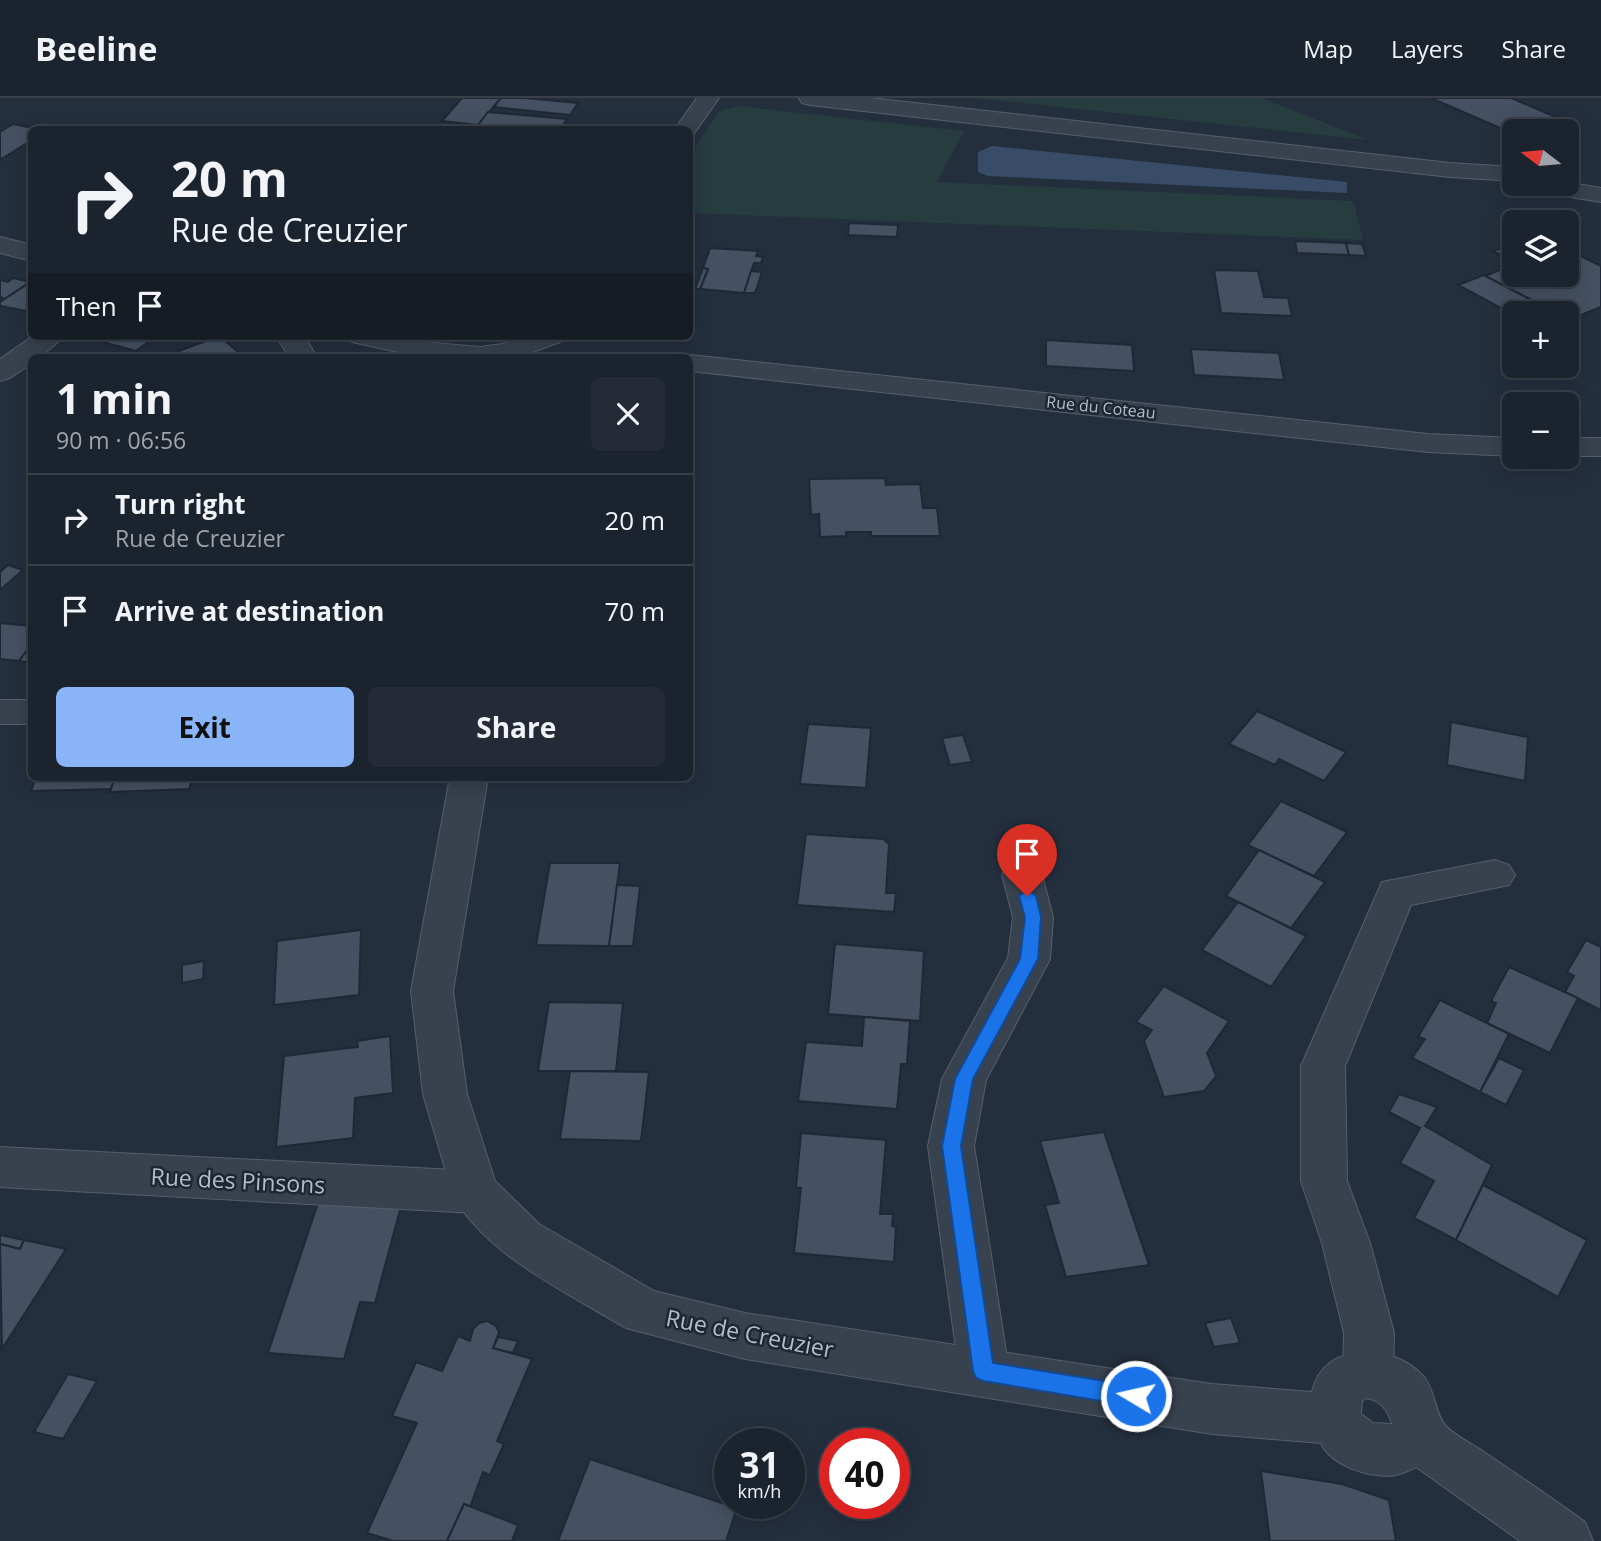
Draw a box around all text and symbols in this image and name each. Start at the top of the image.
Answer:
text: Beeline [35,26,158,71]
text: Map [1303,32,1353,65]
text: Layers [1391,32,1464,65]
text: Share [1502,32,1566,65]
north arrow [1502,119,1578,196]
map controls [1502,119,1579,469]
text: 20 m [171,145,288,211]
icon: right [56,154,147,245]
text: Rue de Creuzier [171,208,407,251]
button: layers [1502,210,1579,287]
icon: arrive [131,287,169,325]
text: Then [56,288,117,324]
button: + [1502,301,1579,378]
text: 1 min [56,369,173,426]
button: close [591,377,665,451]
street label: Rue du Coteau [1045,390,1157,424]
button: − [1502,392,1579,469]
text: 90 m · 06:56 [56,424,186,456]
text: Turn right [115,486,246,522]
icon: right [56,501,94,539]
text: 20 m [604,502,665,538]
text: Rue de Creuzier [115,522,285,554]
icon: arrive [56,592,94,630]
text: Arrive at destination [115,593,384,629]
text: 70 m [604,593,665,629]
button: Exit [56,687,354,767]
button: Share [368,687,665,767]
pin [997,824,1057,896]
icon: arrive [1008,835,1046,873]
street label: Rue des Pinsons [150,1159,326,1201]
street label: Rue de Creuzier [664,1301,837,1365]
position arrow [1099,1359,1173,1433]
speed limit sign: 40 [819,1428,910,1519]
text: 31 [739,1441,780,1488]
text: km/h [738,1479,781,1503]

